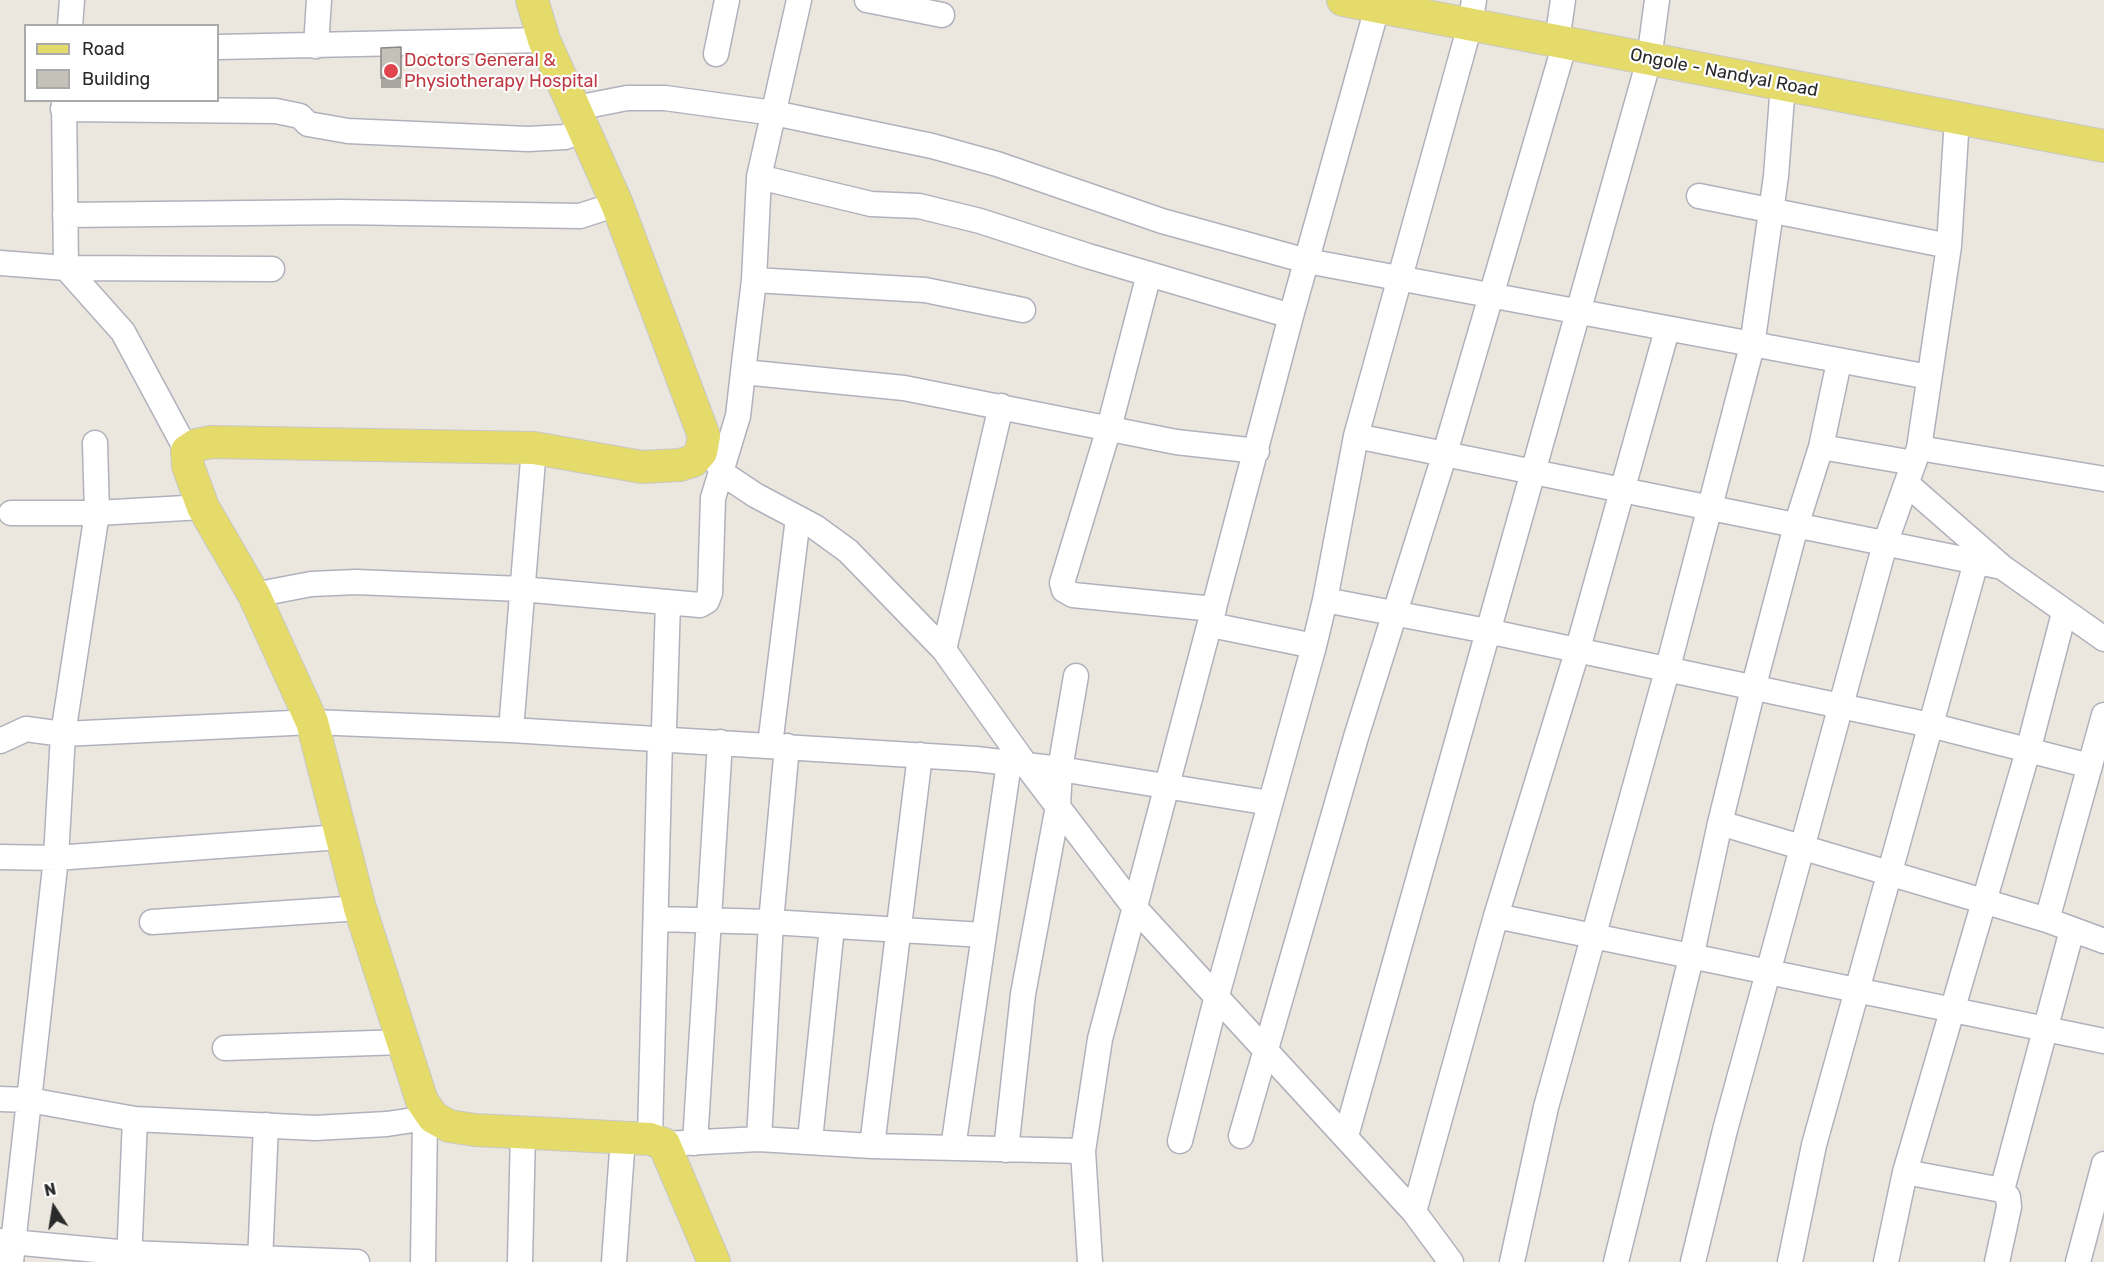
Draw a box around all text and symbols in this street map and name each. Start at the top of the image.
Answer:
legend [24,24,219,102]
text: Road [82,38,125,60]
street label: Ongole - Nandyal Road [1628,44,1820,102]
place label: Doctors General & Physiotherapy Hospital [404,50,598,92]
marker: Doctors General & Physiotherapy Hospital [382,62,400,80]
text: Building [82,68,150,90]
north arrow [24,1178,84,1238]
text: N [43,1179,58,1200]

